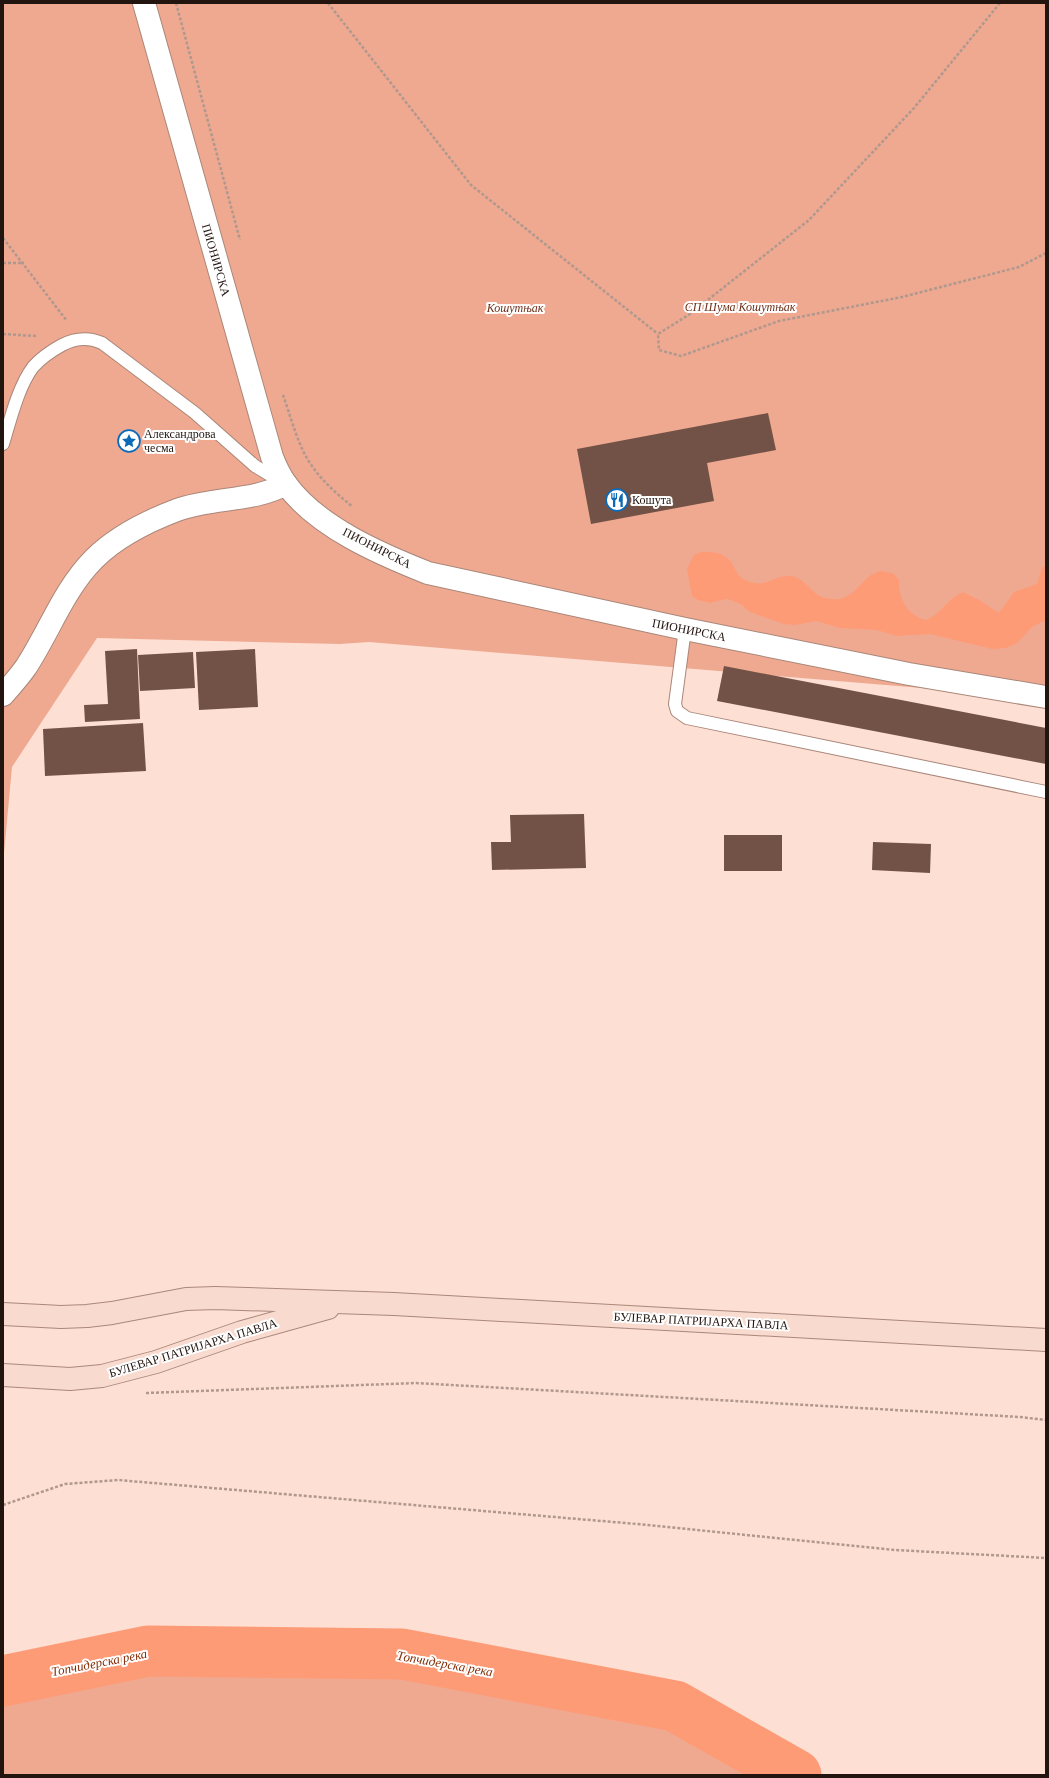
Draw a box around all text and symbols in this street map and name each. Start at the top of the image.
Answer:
street label: ПИОНИРСКА [199,222,233,298]
park label: СП Шума Кошутњак [685,300,796,314]
park label: Кошутњак [486,301,544,315]
place label: Александрова чесма [144,427,216,455]
place icon: Александрова чесма [116,428,142,454]
restaurant icon: Кошута [604,487,630,513]
place label: Кошута [632,493,672,507]
street label: ПИОНИРСКА [340,525,414,571]
street label: ПИОНИРСКА [651,616,727,644]
street label: БУЛЕВАР ПАТРИЈАРХА ПАВЛА [613,1309,789,1333]
street label: БУЛЕВАР ПАТРИЈАРХА ПАВЛА [107,1316,279,1380]
water label: Топчидерска река [50,1646,149,1679]
water label: Топчидерска река [396,1648,495,1679]

